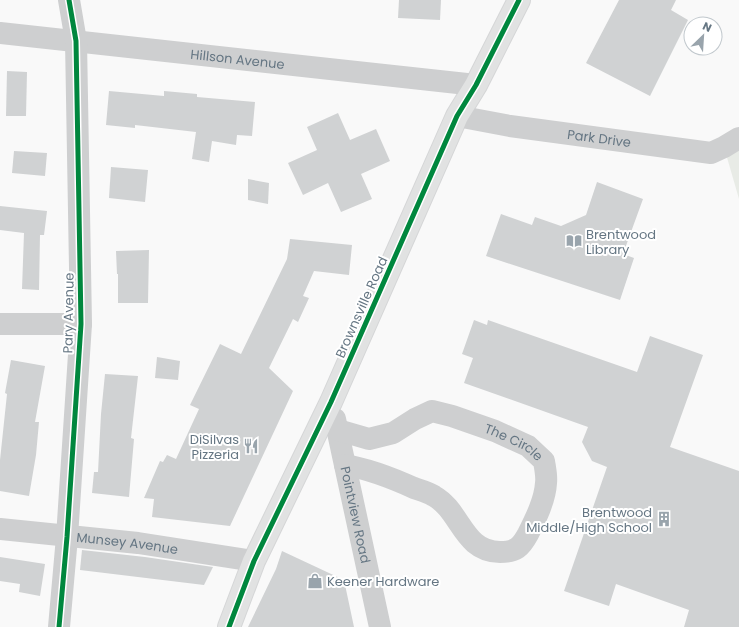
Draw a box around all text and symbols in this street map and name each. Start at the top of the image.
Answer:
north arrow [683,16,723,56]
text: N [700,18,714,36]
street label: Hillson Avenue [190,45,285,74]
street label: Park Drive [566,125,632,152]
place label: Brentwood Library [586,225,656,259]
library icon: Brentwood Library [565,232,583,250]
street label: Brownsville Road [331,253,392,361]
street label: Pary Avenue [58,272,79,354]
street label: The Circle [482,419,547,465]
place label: DiSilvas Pizzeria [190,430,239,464]
restaurant icon: DiSilvas Pizzeria [242,437,260,455]
street label: Pointview Road [336,465,375,565]
place label: Brentwood Middle/High School [526,503,652,537]
building icon: Brentwood Middle/High School [655,510,673,528]
street label: Munsey Avenue [75,528,179,559]
shop icon: Keener Hardware [306,572,324,590]
place label: Keener Hardware [327,572,439,591]

